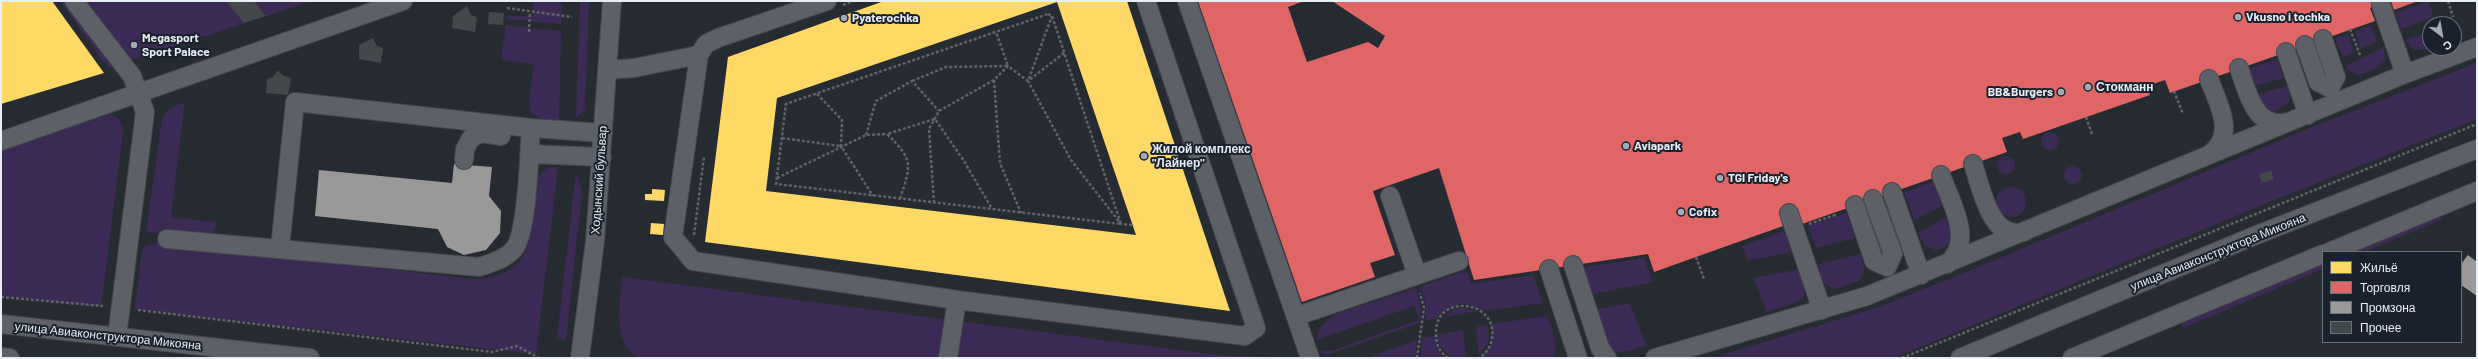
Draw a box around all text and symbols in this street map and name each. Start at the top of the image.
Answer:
place label: Vkusno i tochka [2246,10,2330,24]
place label: Pyaterochka [852,11,919,25]
marker: Vkusno i tochka [2233,12,2243,22]
marker: Pyaterochka [839,13,849,23]
north arrow [2422,16,2462,56]
place label: Megasport Sport Palace [142,31,210,59]
text: С [2441,38,2455,53]
marker: Megasport Sport Palace [129,40,139,50]
place label: Стокманн [2096,80,2154,94]
marker: Стокманн [2083,82,2093,92]
place label: BB&Burgers [1988,85,2053,99]
marker: BB&Burgers [2056,87,2066,97]
street label: Ходынский бульвар [588,125,610,235]
place label: Aviapark [1634,139,1681,153]
marker: Aviapark [1621,141,1631,151]
place label: Жилой комплекс "Лайнер" [1152,142,1251,170]
marker: Жилой комплекс "Лайнер" [1139,151,1149,161]
place label: TGI Friday's [1728,171,1788,185]
marker: TGI Friday's [1715,173,1725,183]
place label: Cofix [1689,205,1717,219]
marker: Cofix [1676,207,1686,217]
street label: улица Авиаконструктора Микояна [2128,210,2308,294]
legend [2322,251,2462,343]
text: Жильё [2360,260,2398,274]
text: Торговля [2360,280,2410,294]
text: Промзона [2360,300,2415,314]
street label: улица Авиаконструктора Микояна [14,319,202,353]
text: Прочее [2360,320,2401,334]

